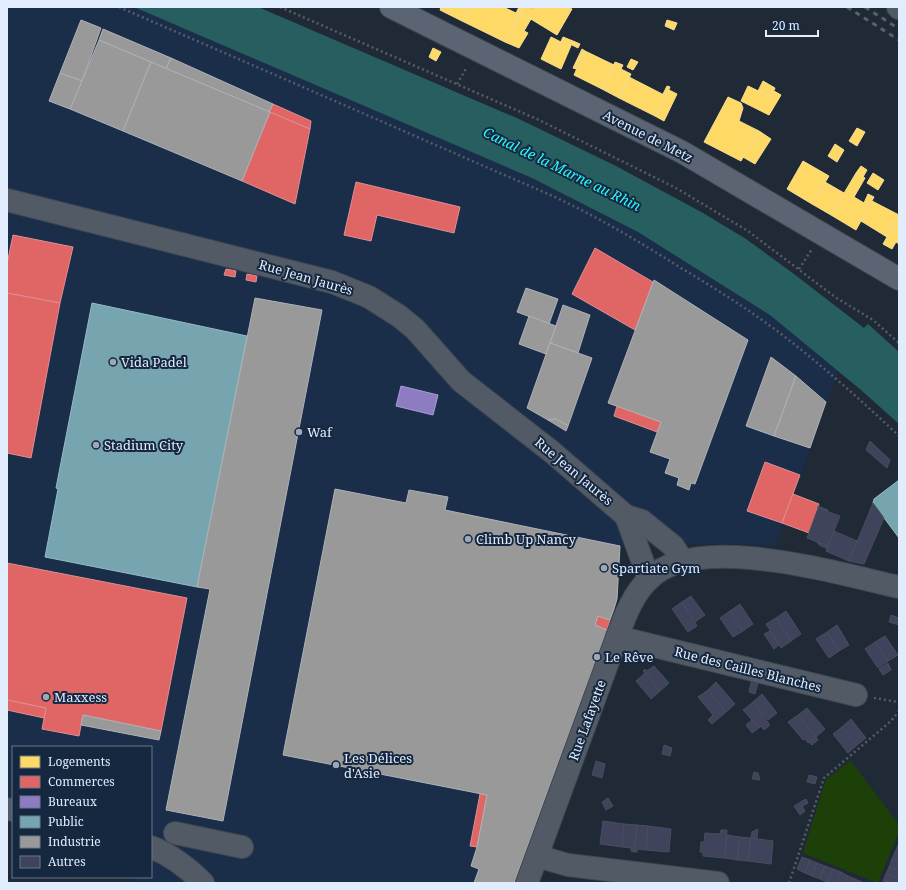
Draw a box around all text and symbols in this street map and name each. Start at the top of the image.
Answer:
scale bar [766,12,818,38]
text: 20 m [772,17,800,34]
street label: Avenue de Metz [600,106,696,166]
water label: Canal de la Marne au Rhin [480,122,645,215]
street label: Rue Jean Jaurès [257,255,355,299]
place label: Vida Padel [121,353,187,371]
marker: Vida Padel [108,357,118,367]
place label: Waf [307,423,333,441]
marker: Waf [294,427,304,437]
street label: Rue Jean Jaurès [531,433,617,509]
place label: Stadium City [104,436,184,454]
marker: Stadium City [91,440,101,450]
place label: Climb Up Nancy [476,530,577,548]
marker: Climb Up Nancy [463,534,473,544]
place label: Spartiate Gym [612,559,700,577]
marker: Spartiate Gym [599,563,609,573]
street label: Rue des Cailles Blanches [673,642,823,696]
place label: Le Rêve [605,648,653,666]
marker: Le Rêve [592,652,602,662]
street label: Rue Lafayette [564,677,610,763]
place label: Maxxess [54,688,107,706]
marker: Maxxess [41,692,51,702]
legend [12,746,152,878]
place label: Les Délices d'Asie [344,749,412,782]
text: Logements [48,753,110,770]
marker: Les Délices d'Asie [331,760,341,770]
text: Commerces [48,773,115,790]
text: Bureaux [48,793,97,810]
text: Public [48,813,84,830]
text: Industrie [48,833,101,850]
text: Autres [48,853,86,870]

